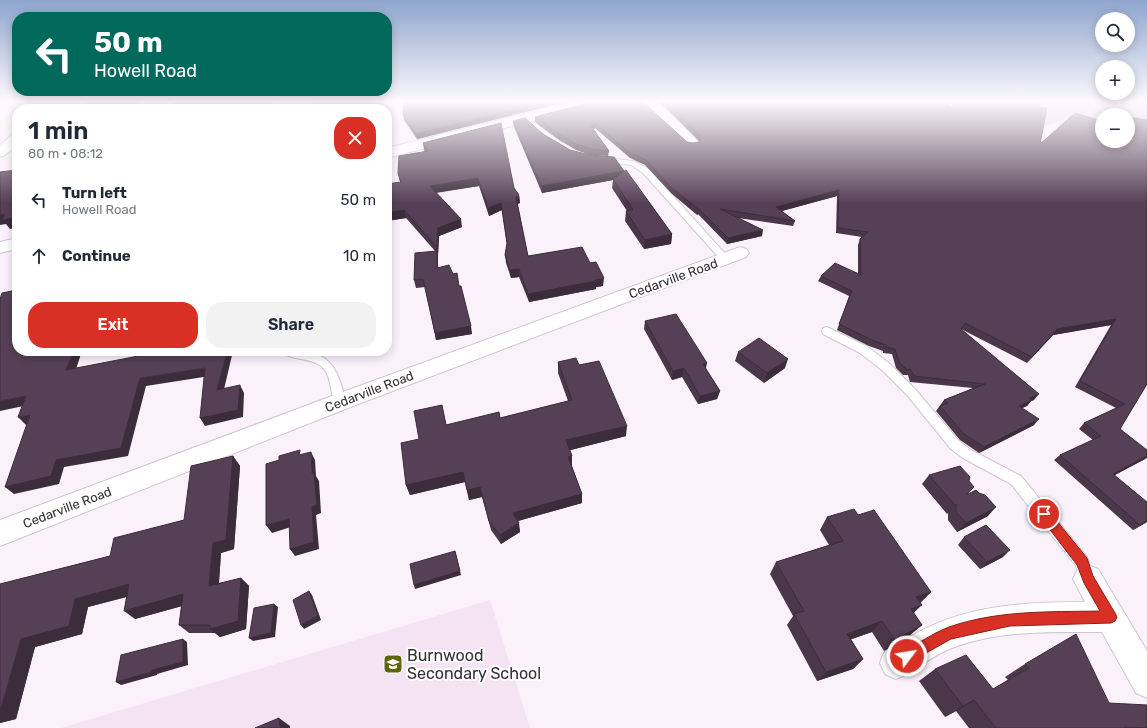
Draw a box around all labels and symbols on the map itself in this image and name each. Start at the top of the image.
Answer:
street label: Cedarville Road [627,255,720,302]
street label: Cedarville Road [323,368,416,415]
street label: Cedarville Road [21,484,114,531]
pin [1027,497,1061,531]
position arrow [886,635,928,677]
place label: Burnwood Secondary School [407,646,541,683]
school or university icon: Burnwood Secondary School [382,653,404,675]

